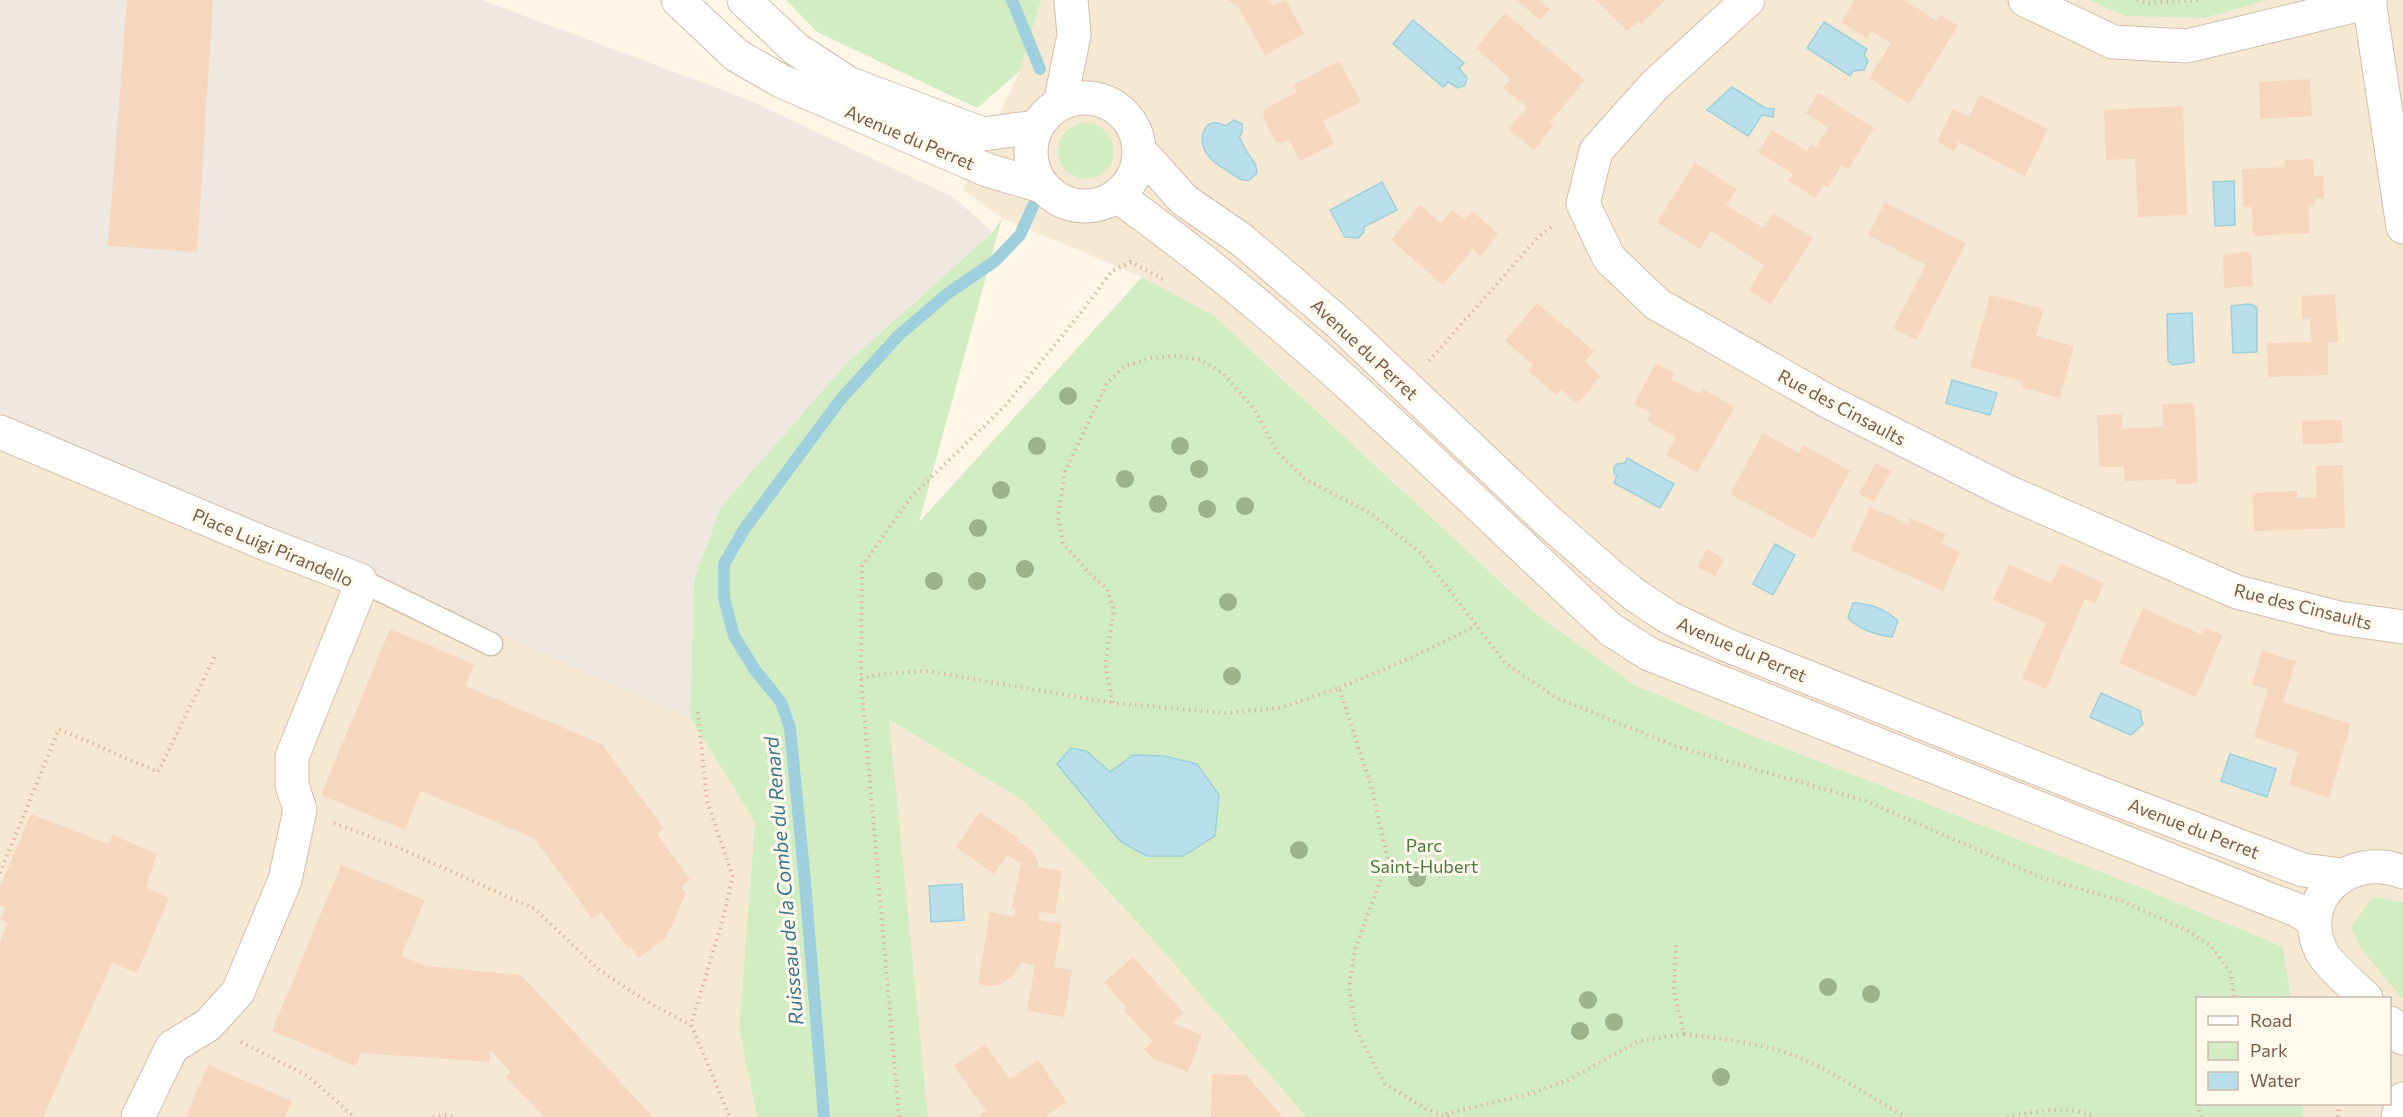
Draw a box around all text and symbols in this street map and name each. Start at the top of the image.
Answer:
street label: Avenue du Perret [842,100,978,174]
street label: Avenue du Perret [1307,294,1423,404]
street label: Rue des Cinsaults [1774,364,1910,450]
street label: Place Luigi Pirandello [189,503,357,591]
street label: Rue des Cinsaults [2232,578,2374,634]
street label: Avenue du Perret [1674,612,1810,686]
water label: Ruisseau de la Combe du Renard [758,734,808,1026]
street label: Avenue du Perret [2125,793,2263,863]
park label: Parc Saint-Hubert [1370,834,1478,877]
legend [2196,997,2391,1105]
text: Road [2250,1009,2292,1031]
text: Park [2250,1039,2288,1061]
text: Water [2250,1069,2301,1091]

